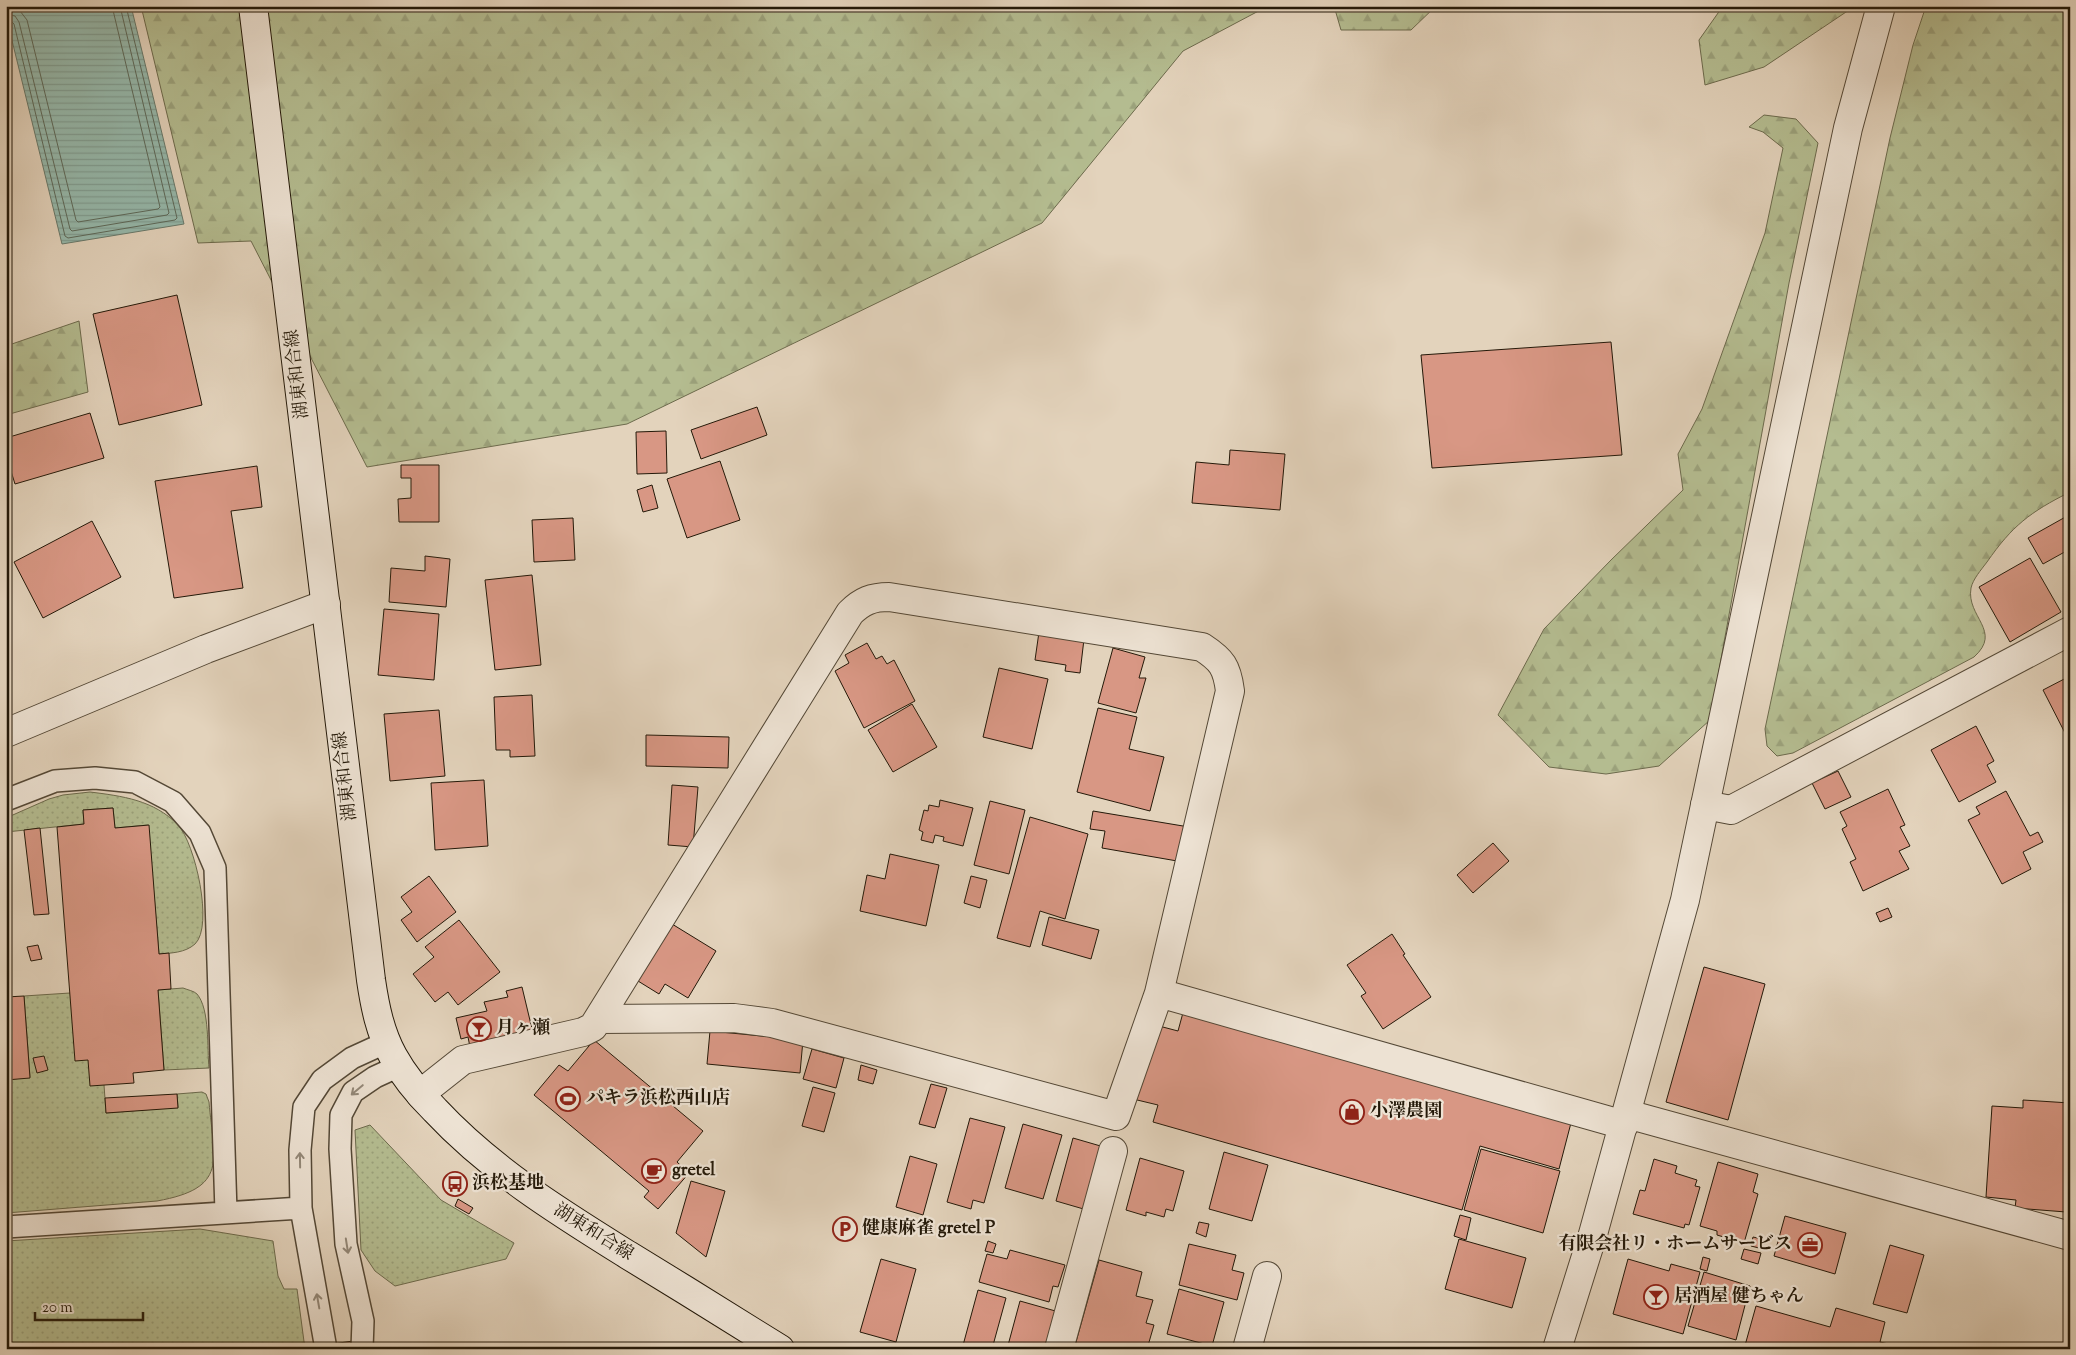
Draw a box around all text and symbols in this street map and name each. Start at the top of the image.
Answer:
street label: 湖東和合線 [280,328,316,420]
street label: 湖東和合線 [328,730,364,822]
bar icon: 月ヶ瀬 [466,1016,492,1042]
place label: 月ヶ瀬 [496,1016,550,1042]
one-way arrow [351,1084,364,1095]
sports icon: パキラ浜松西山店 [555,1086,581,1112]
place label: パキラ浜松西山店 [586,1086,730,1112]
shop icon: 小澤農園 [1339,1099,1365,1125]
place label: 小澤農園 [1370,1099,1442,1125]
one-way arrow [295,1152,305,1168]
cafe icon: gretel [641,1158,667,1184]
place label: gretel [672,1158,716,1184]
bus stop icon: 浜松基地 [442,1171,468,1197]
place label: 浜松基地 [472,1171,544,1197]
street label: 湖東和合線 [548,1198,638,1268]
parking icon: 健康麻雀 gretel P [832,1216,858,1242]
place label: 健康麻雀 gretel P [862,1216,995,1242]
place label: 有限会社リ・ホームサービス [1558,1232,1792,1258]
office icon: 有限会社リ・ホームサービス [1797,1232,1823,1258]
one-way arrow [342,1238,352,1254]
bar icon: 居酒屋 健ちゃん [1643,1284,1669,1310]
place label: 居酒屋 健ちゃん [1674,1284,1804,1310]
scale bar [35,1290,142,1322]
one-way arrow [312,1293,322,1309]
text: 20 m [42,1298,73,1319]

